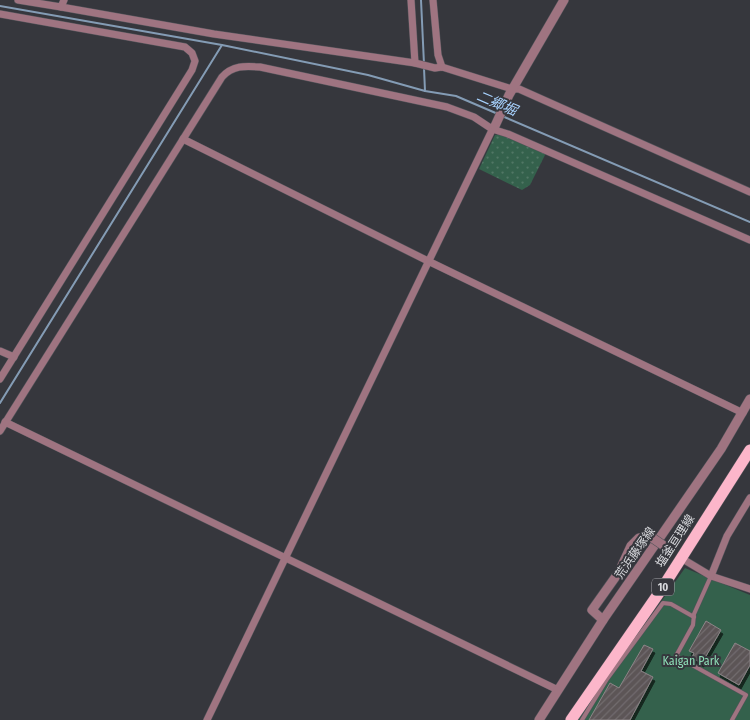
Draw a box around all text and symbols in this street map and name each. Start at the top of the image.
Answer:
water label: 二郷堀 [474,87,521,120]
street label: 塩釜亘理線 [653,512,697,570]
street label: 荒浜藤塚線 [612,524,658,582]
road number: 10 [652,578,674,596]
park label: Kaigan Park [663,654,720,668]

